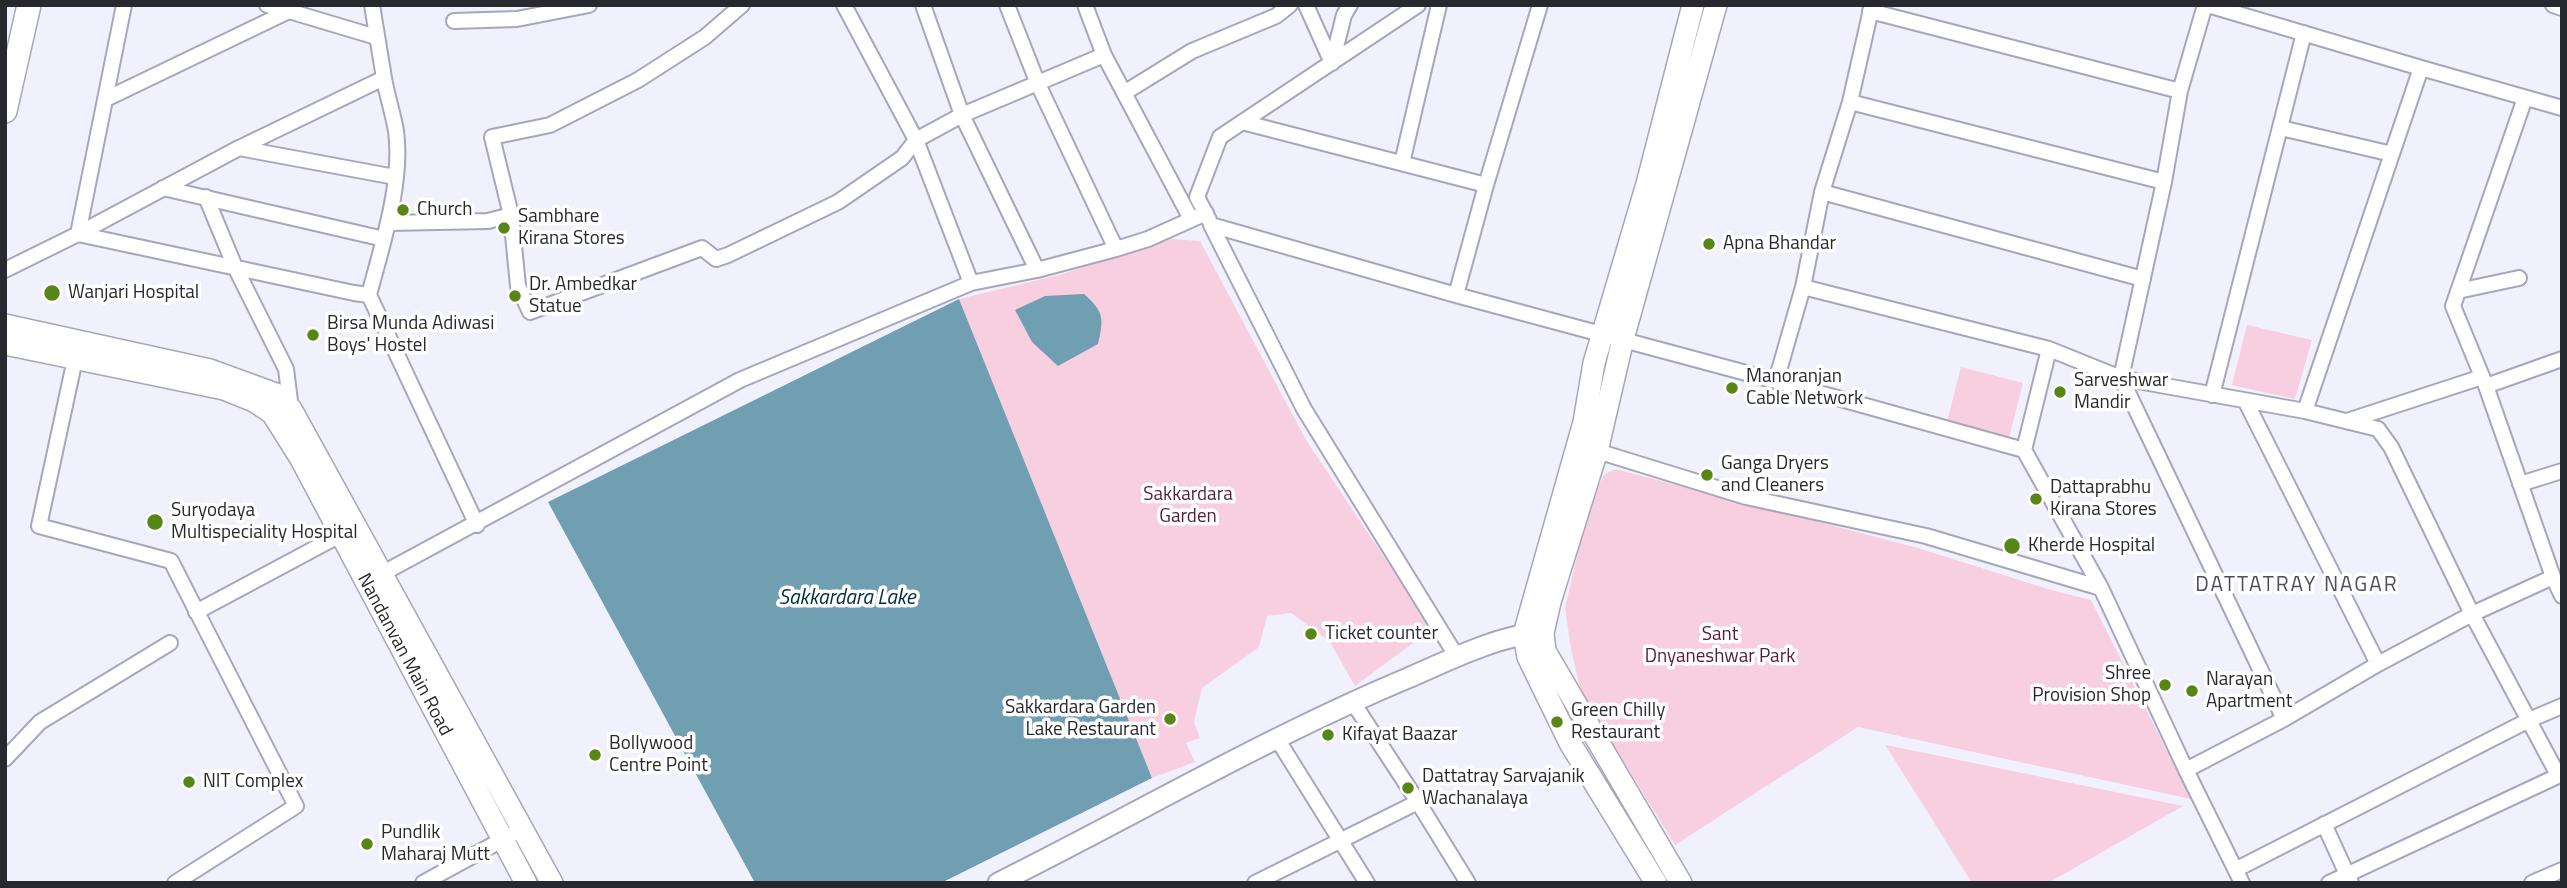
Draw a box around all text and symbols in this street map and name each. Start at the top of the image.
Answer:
place label: Church [417,199,472,221]
marker: Church [395,202,411,218]
place label: Sambhare Kirana Stores [518,206,625,250]
marker: Sambhare Kirana Stores [496,220,512,236]
place label: Apna Bhandar [1723,233,1836,255]
marker: Apna Bhandar [1701,236,1717,252]
place label: Dr. Ambedkar Statue [529,274,637,318]
place label: Wanjari Hospital [68,282,199,304]
marker: Wanjari Hospital [42,283,62,303]
marker: Dr. Ambedkar Statue [507,288,523,304]
place label: Birsa Munda Adiwasi Boys' Hostel [327,313,494,357]
marker: Birsa Munda Adiwasi Boys' Hostel [305,327,321,343]
place label: Manoranjan Cable Network [1746,366,1863,410]
place label: Sarveshwar Mandir [2074,370,2168,414]
marker: Manoranjan Cable Network [1724,380,1740,396]
marker: Sarveshwar Mandir [2052,384,2068,400]
place label: Ganga Dryers and Cleaners [1721,453,1829,497]
marker: Ganga Dryers and Cleaners [1699,467,1715,483]
place label: Dattaprabhu Kirana Stores [2050,477,2157,521]
park label: Sakkardara Garden [1143,484,1233,528]
marker: Dattaprabhu Kirana Stores [2028,491,2044,507]
place label: Suryodaya Multispeciality Hospital [171,500,358,544]
marker: Suryodaya Multispeciality Hospital [145,512,165,532]
place label: Kherde Hospital [2028,535,2155,557]
marker: Kherde Hospital [2002,536,2022,556]
street label: Nandanvan Main Road [352,570,456,740]
district label: DATTATRAY NAGAR [2197,573,2397,599]
water label: Sakkardara Lake [779,586,915,612]
place label: Ticket counter [1325,623,1438,645]
park label: Sant Dnyaneshwar Park [1645,624,1795,668]
marker: Ticket counter [1303,626,1319,642]
place label: Shree Provision Shop [2032,663,2151,707]
place label: Narayan Apartment [2206,669,2292,713]
marker: Shree Provision Shop [2157,677,2173,693]
marker: Narayan Apartment [2184,683,2200,699]
place label: Sakkardara Garden Lake Restaurant [1005,697,1156,741]
place label: Green Chilly Restaurant [1571,700,1665,744]
marker: Sakkardara Garden Lake Restaurant [1162,711,1178,727]
marker: Green Chilly Restaurant [1549,714,1565,730]
place label: Kifayat Baazar [1342,724,1458,746]
marker: Kifayat Baazar [1320,727,1336,743]
place label: Bollywood Centre Point [609,733,708,777]
marker: Bollywood Centre Point [587,747,603,763]
place label: Dattatray Sarvajanik Wachanalaya [1422,766,1585,810]
place label: NIT Complex [203,771,303,793]
marker: NIT Complex [181,774,197,790]
marker: Dattatray Sarvajanik Wachanalaya [1400,780,1416,796]
place label: Pundlik Maharaj Mutt [381,822,490,866]
marker: Pundlik Maharaj Mutt [359,836,375,852]

